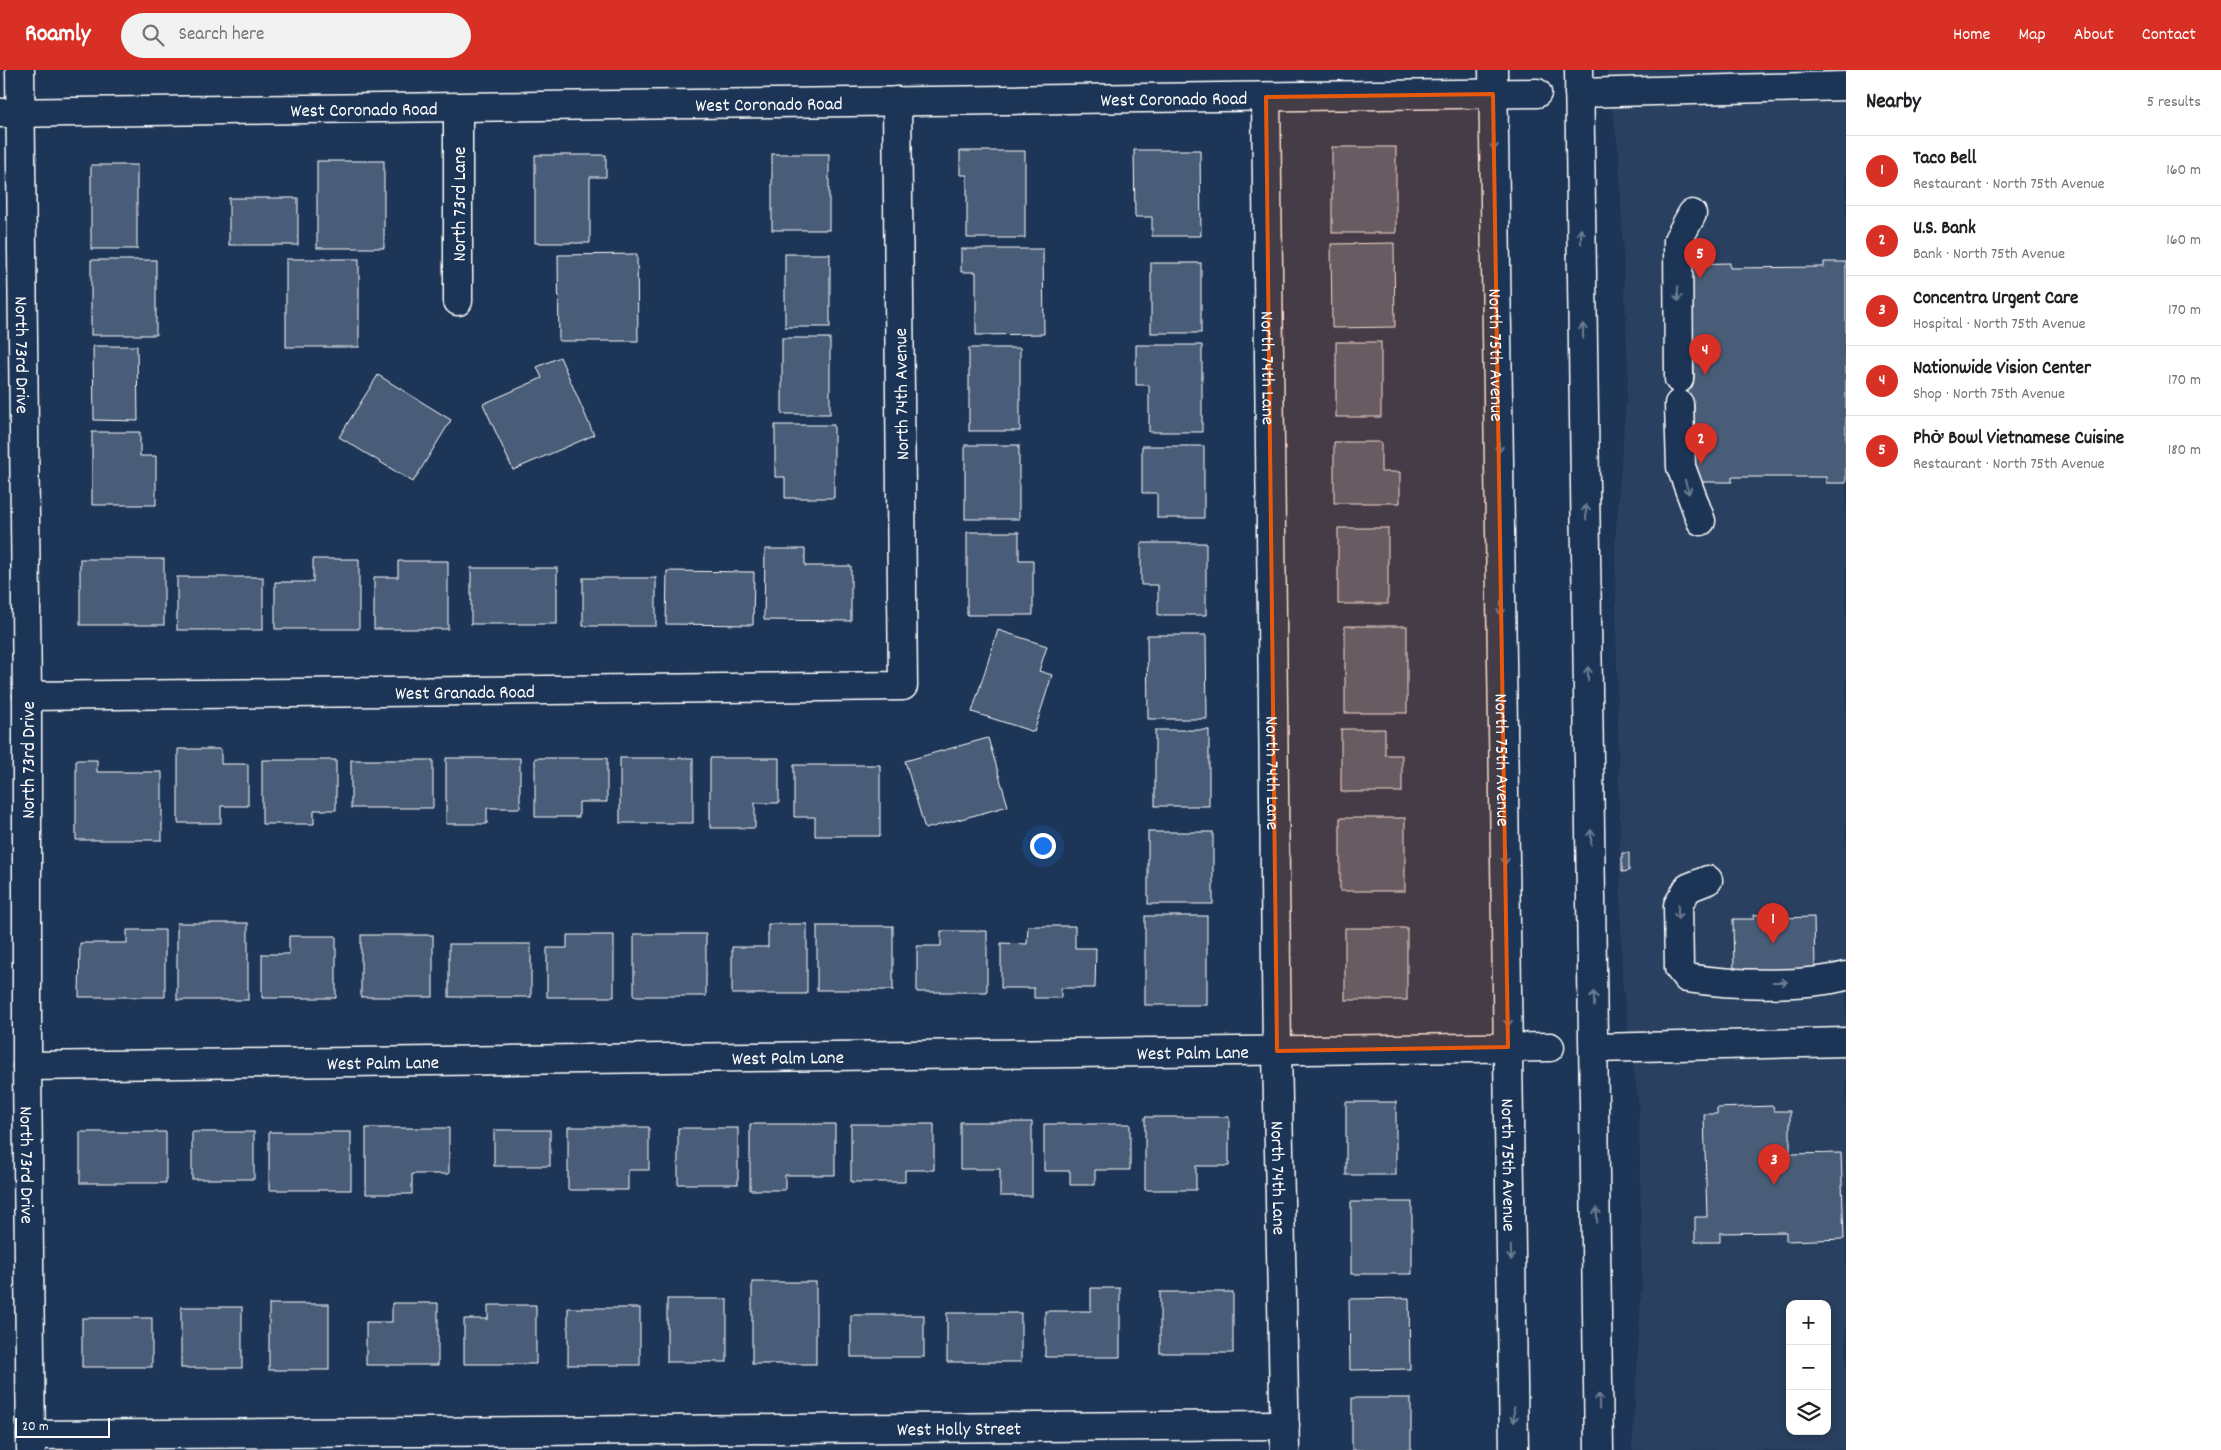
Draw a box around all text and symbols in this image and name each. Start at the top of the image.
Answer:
search box [121,13,471,58]
text: Roamly [25,18,91,52]
icon: search [139,21,167,49]
text: Search here [179,22,264,49]
text: Home [1953,23,1990,48]
text: Map [2018,23,2046,48]
text: About [2074,23,2114,48]
text: Contact [2142,23,2196,48]
street label: West Coronado Road [1100,87,1248,116]
text: Nearby [1866,88,1921,118]
text: 5 results [2147,91,2201,114]
street label: West Coronado Road [695,92,843,121]
street label: West Coronado Road [290,97,438,126]
one-way arrow [1489,134,1499,150]
text: Taco Bell [1913,146,1976,173]
street label: North 73rd Lane [448,147,475,261]
text: 1 [1880,159,1884,182]
text: 160 m [2166,159,2201,182]
text: Restaurant · North 75th Avenue [1913,173,2105,196]
text: U.S. Bank [1913,216,1976,243]
one-way arrow [1577,229,1586,245]
text: 2 [1879,229,1886,252]
text: 160 m [2166,229,2201,252]
pin: 5 [1684,238,1716,279]
text: Bank · North 75th Avenue [1913,243,2065,266]
one-way arrow [1673,286,1683,302]
text: Concentra Urgent Care [1913,286,2078,313]
street label: North 75th Avenue [1479,288,1508,422]
street label: North 73rd Drive [6,296,34,414]
text: 3 [1878,299,1886,322]
text: 170 m [2168,299,2201,322]
street label: North 74th Lane [1251,311,1280,425]
text: Hospital · North 75th Avenue [1913,313,2086,336]
one-way arrow [1578,323,1588,340]
street label: North 74th Avenue [889,328,918,460]
pin: 4 [1689,334,1721,375]
text: Nationwide Vision Center [1913,356,2091,383]
text: 4 [1879,369,1885,392]
text: 170 m [2168,369,2201,392]
text: Shop · North 75th Avenue [1913,383,2065,406]
pin: 2 [1685,423,1717,464]
text: Phở Bowl Vietnamese Cuisine [1913,426,2124,453]
one-way arrow [1494,436,1504,453]
text: 5 [1878,439,1886,462]
text: 180 m [2168,439,2201,462]
text: Restaurant · North 75th Avenue [1913,453,2105,476]
one-way arrow [1683,479,1692,494]
one-way arrow [1581,504,1590,520]
one-way arrow [1496,599,1506,615]
one-way arrow [1583,666,1593,682]
street label: West Granada Road [395,680,535,709]
street label: North 75th Avenue [1485,693,1515,827]
street label: North 73rd Drive [17,701,44,819]
street label: North 74th Lane [1256,716,1284,830]
one-way arrow [1586,829,1595,845]
your location [1030,833,1056,859]
one-way arrow [1500,848,1510,864]
pin: 1 [1757,903,1789,944]
one-way arrow [1673,904,1683,920]
one-way arrow [1772,977,1788,987]
one-way arrow [1589,991,1598,1007]
one-way arrow [1503,1010,1513,1027]
street label: West Palm Lane [1137,1041,1249,1069]
street label: West Palm Lane [732,1046,844,1074]
street label: West Palm Lane [327,1051,439,1079]
street label: North 75th Avenue [1492,1098,1521,1232]
street label: North 73rd Drive [10,1106,39,1224]
street label: North 74th Lane [1261,1121,1291,1235]
pin: 3 [1758,1144,1790,1185]
one-way arrow [1592,1207,1601,1223]
one-way arrow [1506,1244,1516,1261]
map controls [1786,1300,1831,1435]
button: + [1786,1300,1831,1345]
button: − [1786,1345,1831,1390]
button: layers [1786,1390,1831,1435]
one-way arrow [1594,1394,1604,1410]
one-way arrow [1509,1407,1518,1423]
scale bar [15,1415,110,1438]
text: 20 m [22,1417,49,1437]
street label: West Holly Street [897,1417,1021,1445]

